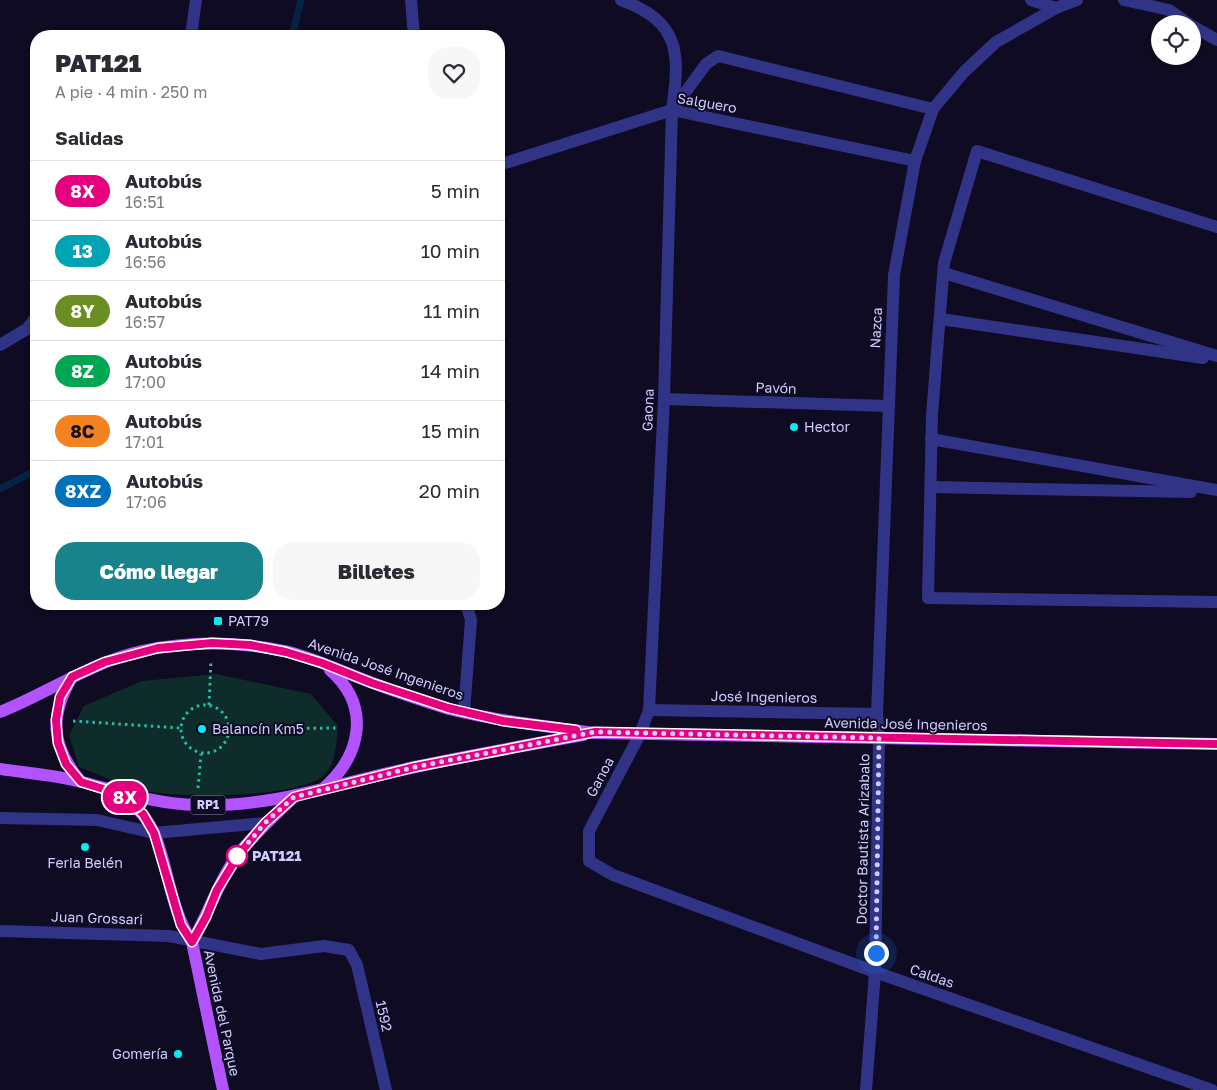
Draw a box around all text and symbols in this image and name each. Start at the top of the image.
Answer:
map controls [1151,15,1201,65]
button: locate [1151,15,1201,65]
button: heart [428,47,480,99]
text: PAT121 [55,48,141,77]
text: A pie · 4 min · 250 m [55,82,207,102]
street label: Salguero [676,89,738,116]
text: Salidas [55,126,124,149]
text: Autobús [125,169,202,192]
text: 5 min [431,179,480,202]
text: 8X [70,180,95,202]
text: 16:51 [125,192,164,212]
text: Autobús [125,229,202,252]
text: 10 min [421,239,480,262]
text: 13 [72,240,93,262]
text: 16:56 [125,252,166,272]
text: Autobús [125,289,202,312]
text: 11 min [423,299,480,322]
text: 8Y [70,300,95,322]
street label: Nazca [866,307,885,349]
text: 16:57 [125,312,165,332]
text: Autobús [125,349,202,372]
text: 14 min [421,359,480,382]
text: 8Z [71,360,94,382]
text: 17:00 [125,372,166,392]
street label: Pavón [755,378,797,397]
street label: Gaona [638,388,657,432]
text: Autobús [125,409,202,432]
place label: Hector [804,418,850,435]
text: 15 min [421,419,480,442]
text: 8C [70,420,95,442]
marker: Hector [788,421,800,433]
text: 17:01 [125,432,164,452]
text: Autobús [126,469,203,492]
text: 20 min [419,479,480,502]
text: 8XZ [65,480,101,502]
text: 17:06 [126,492,167,512]
button: Cómo llegar [55,542,263,600]
button: Billetes [273,542,480,600]
place label: PAT79 [228,612,269,629]
marker: PAT79 [212,615,224,627]
street label: Avenida José Ingenieros [306,634,466,703]
street label: José Ingenieros [711,687,817,706]
street label: Avenida José Ingenieros [824,714,988,733]
place label: Balancín Km5 [212,720,304,737]
marker: Balancín Km5 [196,723,208,735]
street label: Doctor Bautista Arizabalo [853,753,872,925]
street label: Ganoa [582,754,617,800]
line badge: 8X [102,781,148,813]
text: 8X [113,786,137,808]
road number: RP1 [190,796,226,814]
marker: Feria Belén [79,841,91,853]
marker: PAT121 [226,845,248,867]
place label: PAT121 [252,847,302,864]
place label: Feria Belén [47,854,123,871]
street label: Juan Grossari [51,907,143,928]
your location [864,941,889,966]
street label: Avenida del Parque [201,948,244,1078]
street label: Caldas [908,960,957,991]
street label: 1592 [373,999,396,1033]
place label: Gomería [112,1045,168,1062]
marker: Gomería [172,1048,184,1060]

